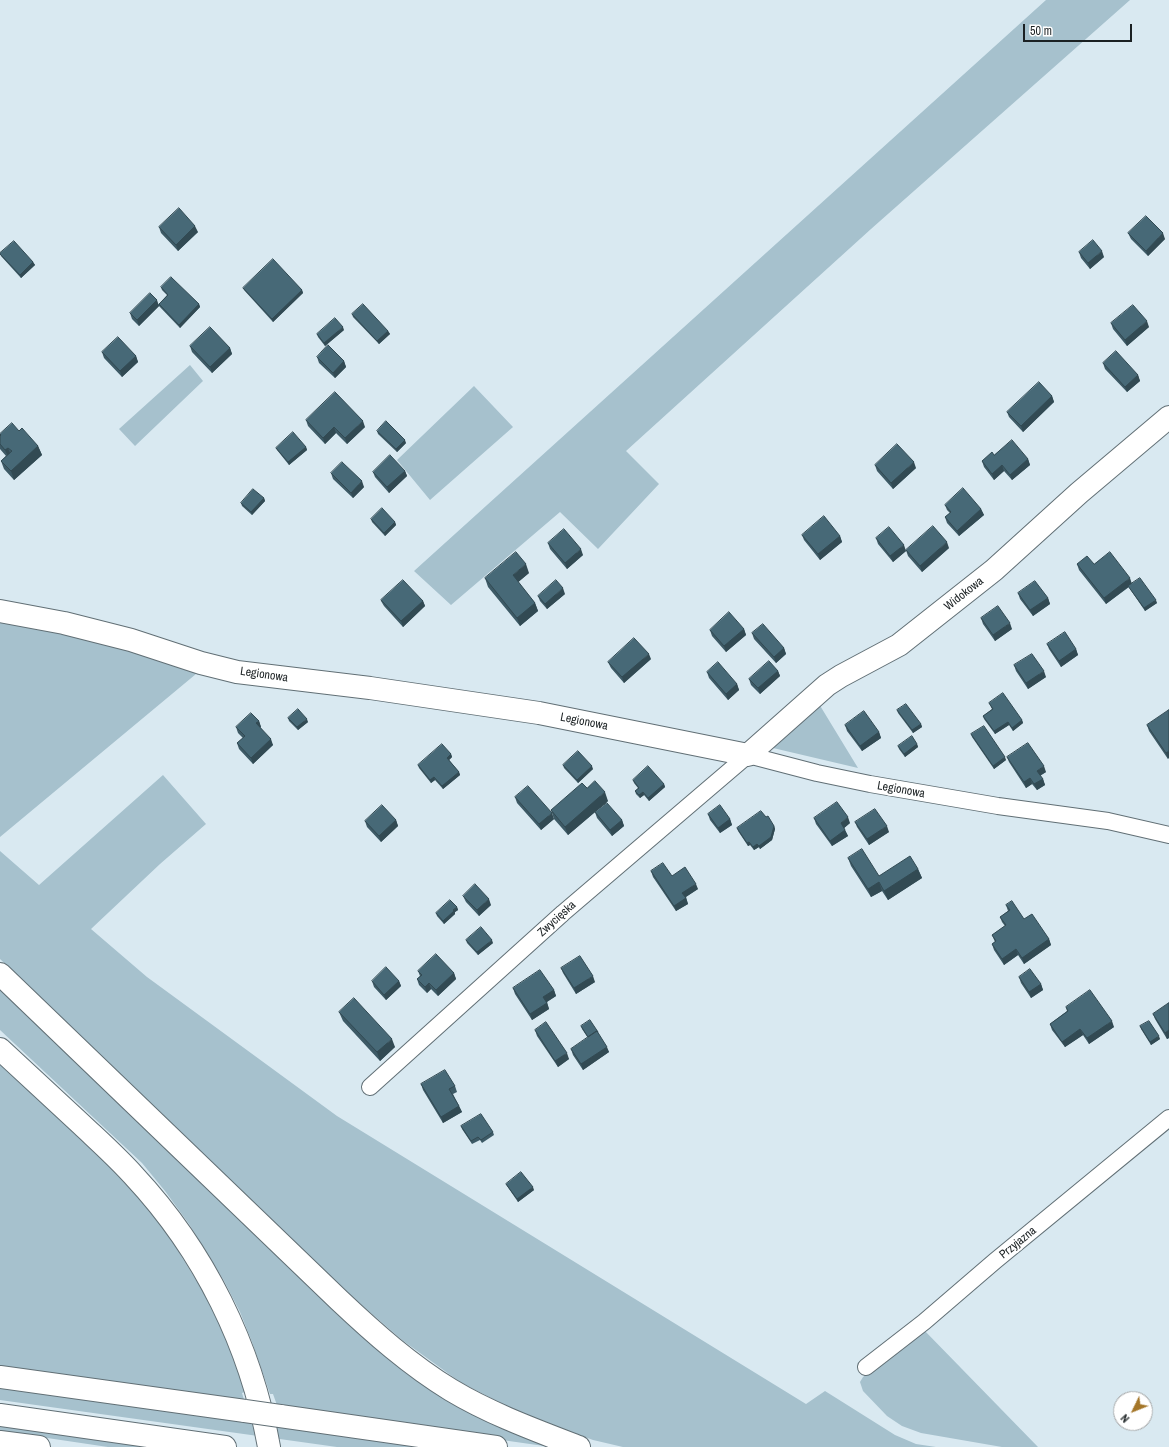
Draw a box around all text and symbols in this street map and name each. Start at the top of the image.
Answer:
scale bar [1025,16,1134,42]
text: 50 m [1030,23,1052,39]
street label: Widokowa [941,574,987,614]
street label: Legionowa [239,665,289,685]
street label: Legionowa [559,710,609,734]
street label: Legionowa [876,779,926,801]
street label: Zwycięska [535,898,579,940]
street label: Przyjazna [997,1224,1039,1262]
north arrow [1113,1391,1153,1431]
text: N [1118,1411,1132,1426]

